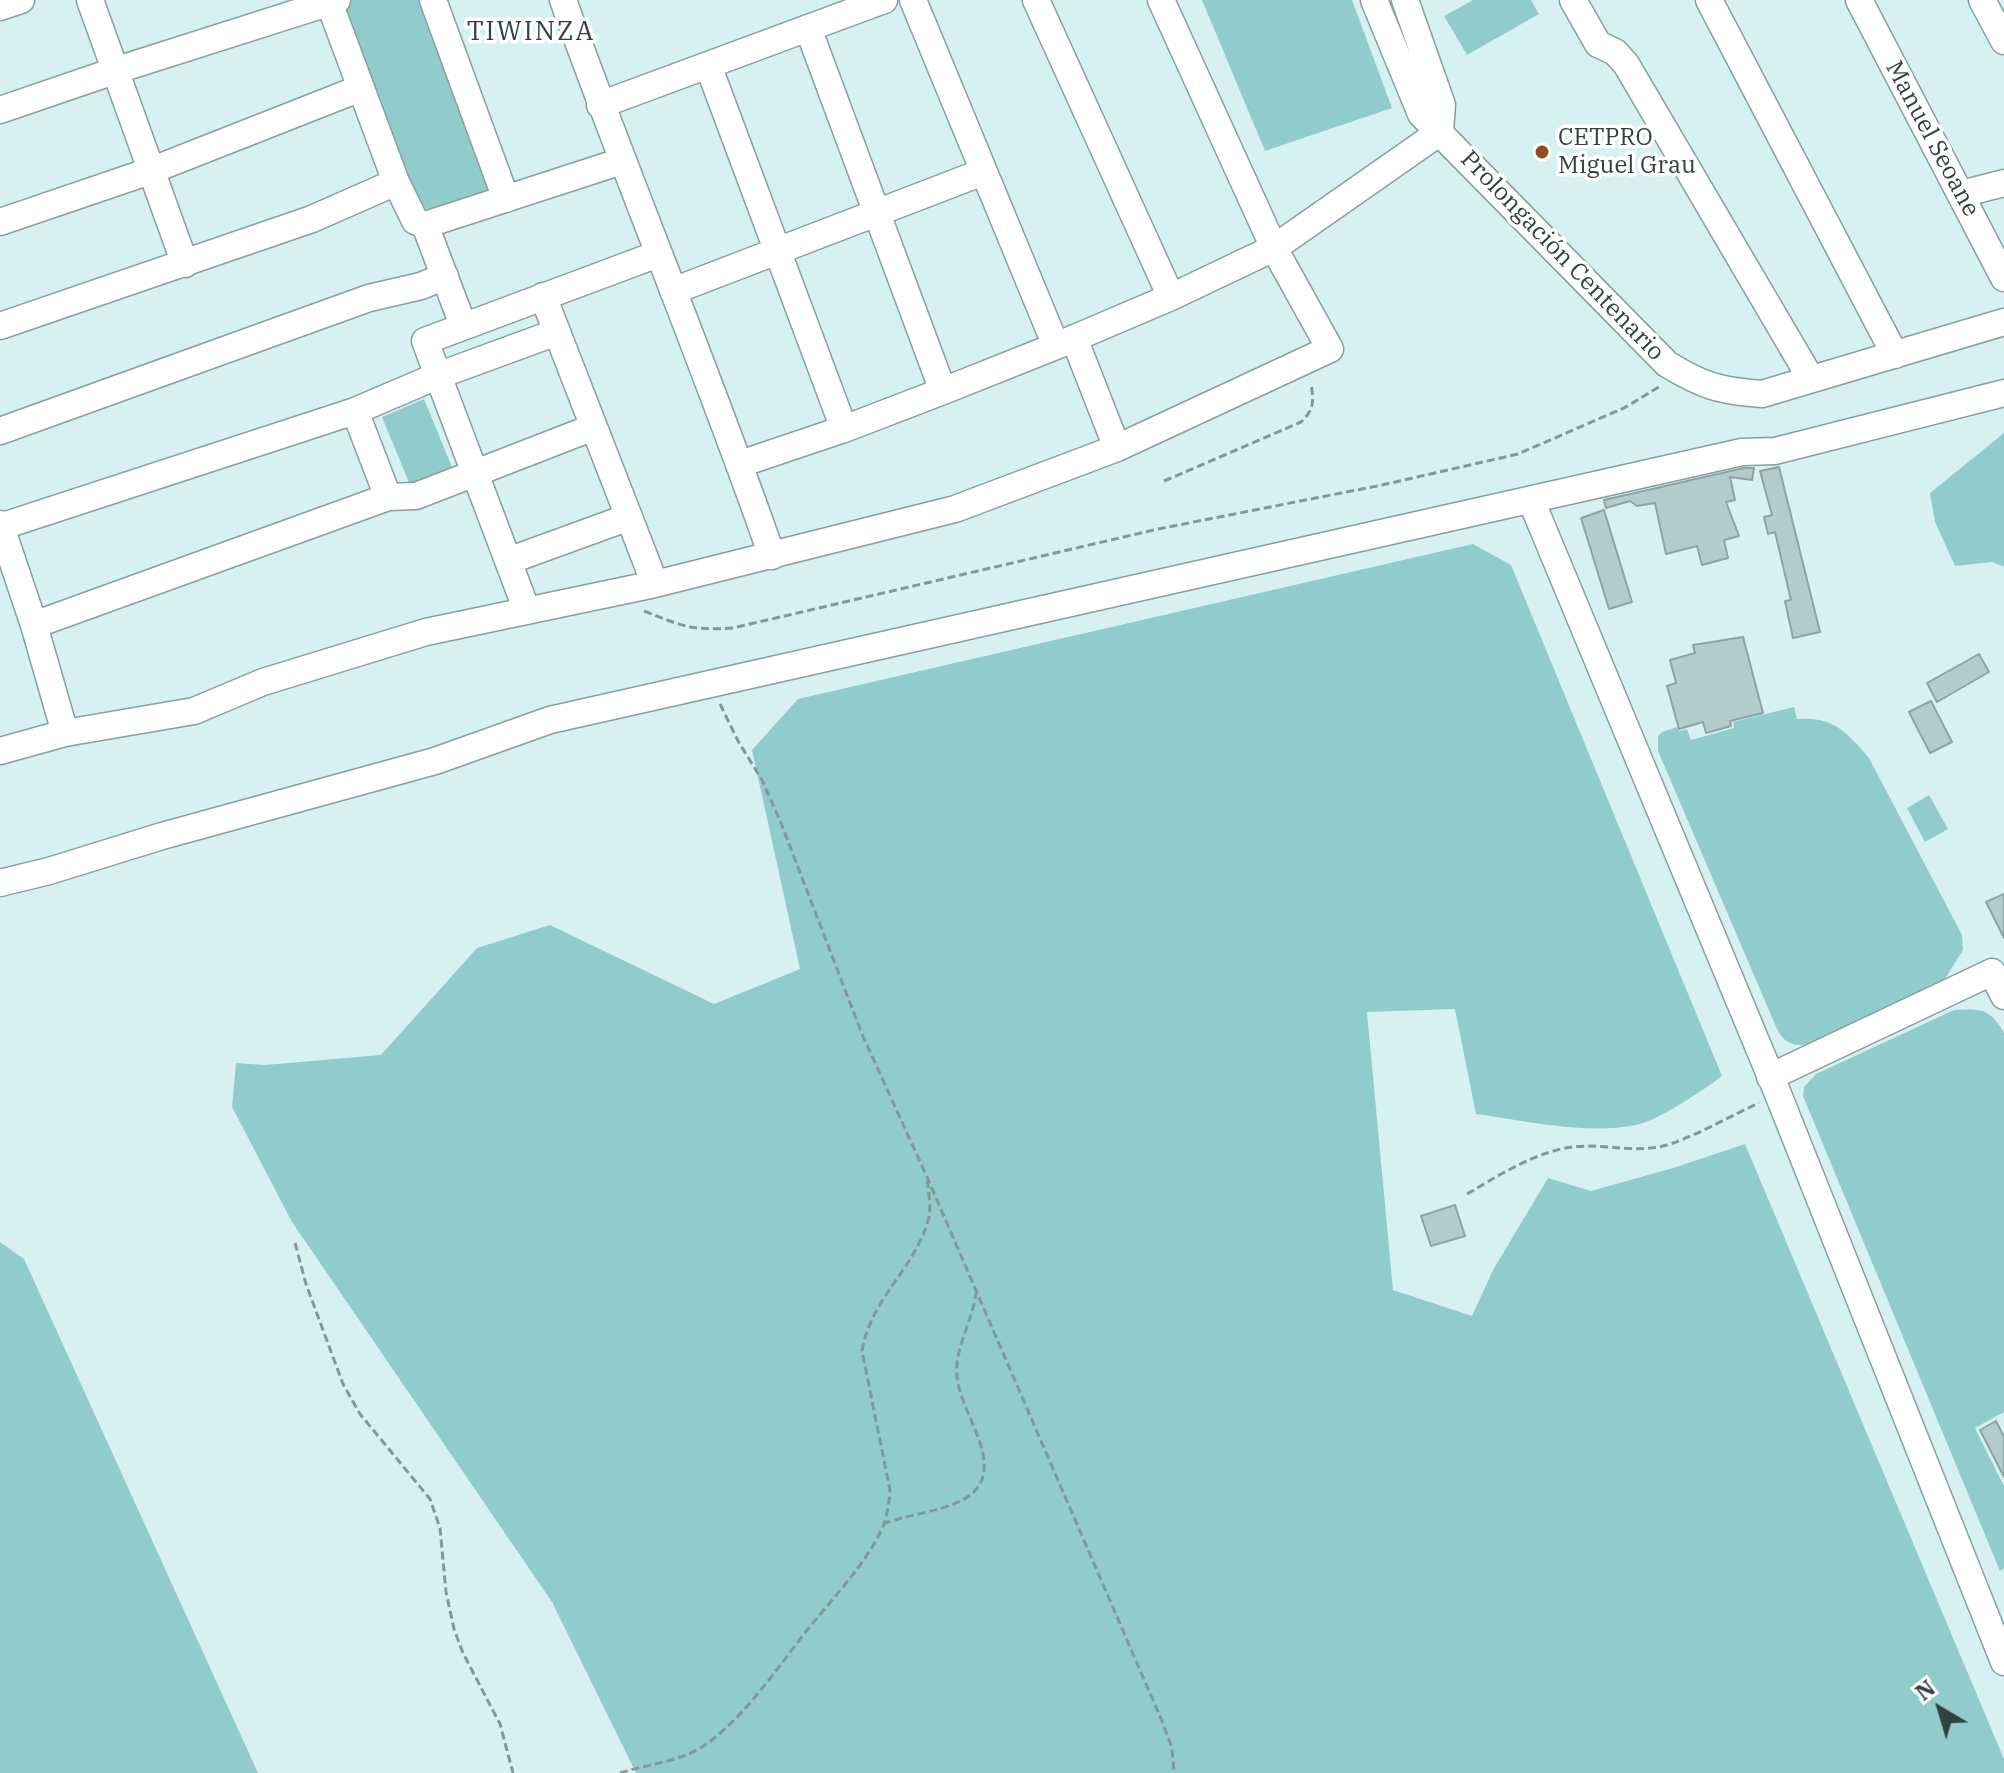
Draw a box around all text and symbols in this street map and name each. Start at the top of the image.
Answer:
district label: TIWINZA [467,16,595,48]
street label: Manuel Seoane [1879,56,1985,222]
place label: CETPRO Miguel Grau [1558,124,1696,180]
marker: CETPRO Miguel Grau [1533,143,1551,161]
street label: Prolongación Centenario [1454,145,1670,367]
north arrow [1900,1669,1980,1749]
text: N [1909,1673,1941,1706]

